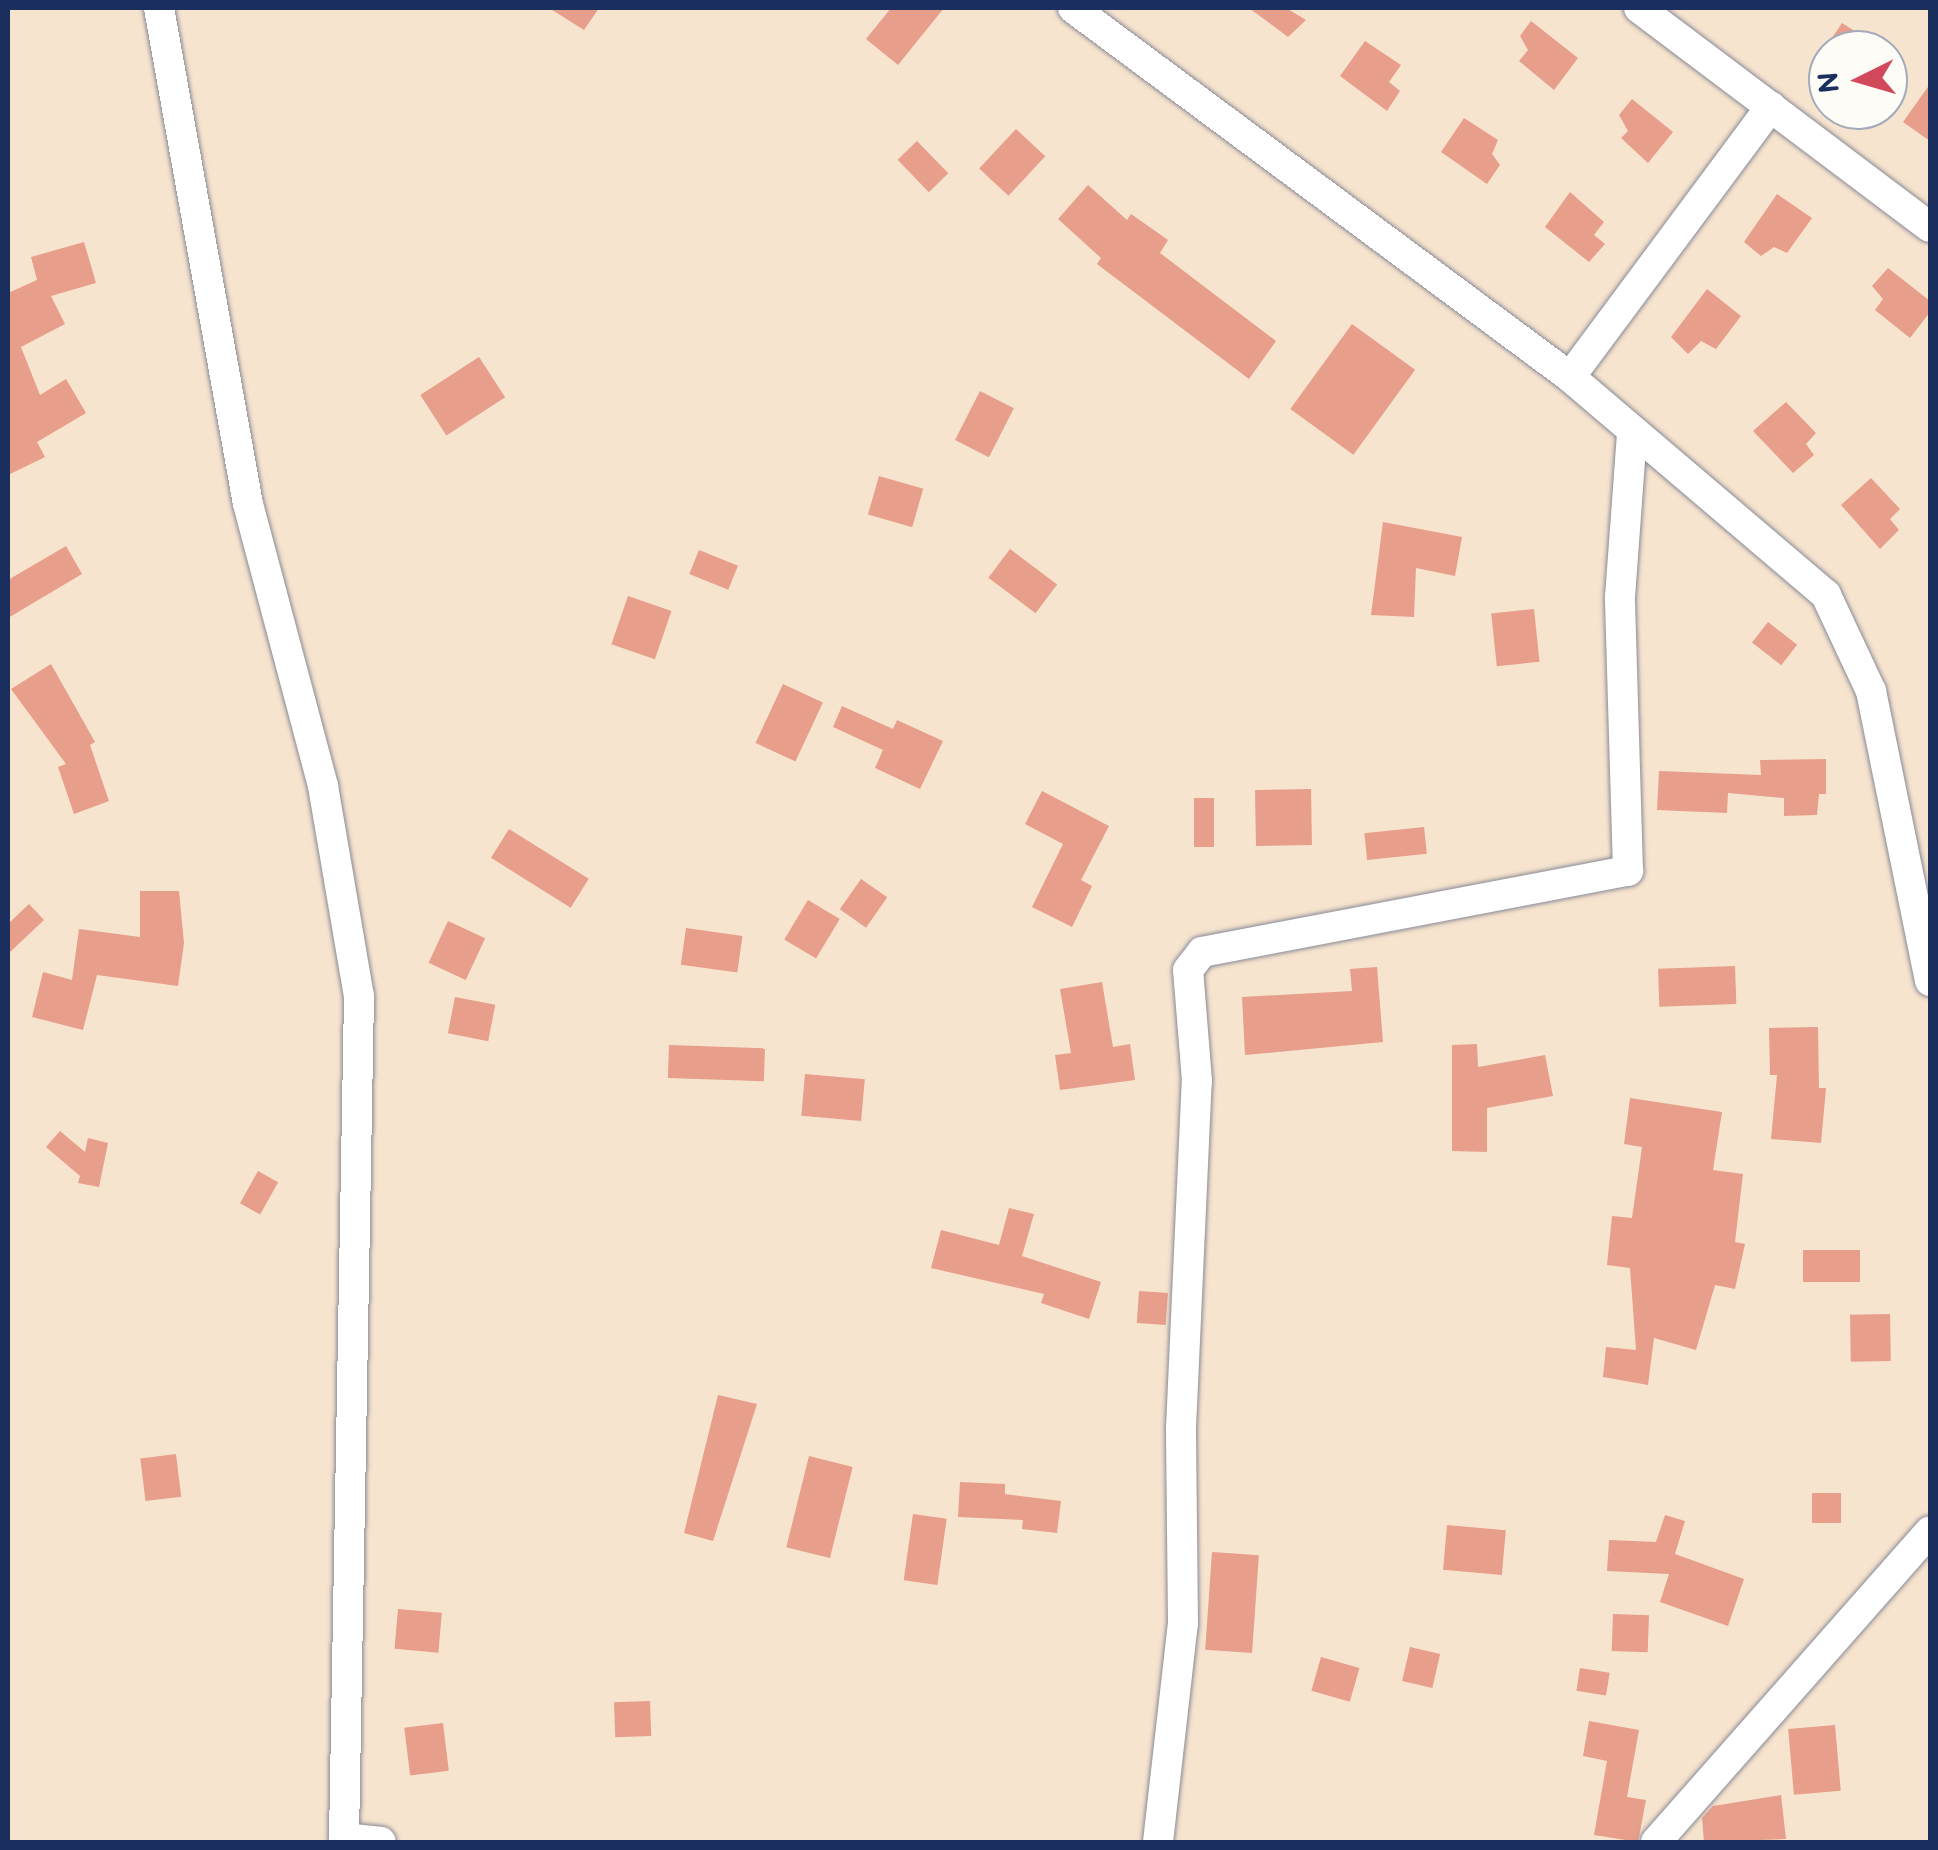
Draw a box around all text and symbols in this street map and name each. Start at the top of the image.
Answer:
north arrow [1808,30,1908,130]
text: N [1812,71,1847,94]

